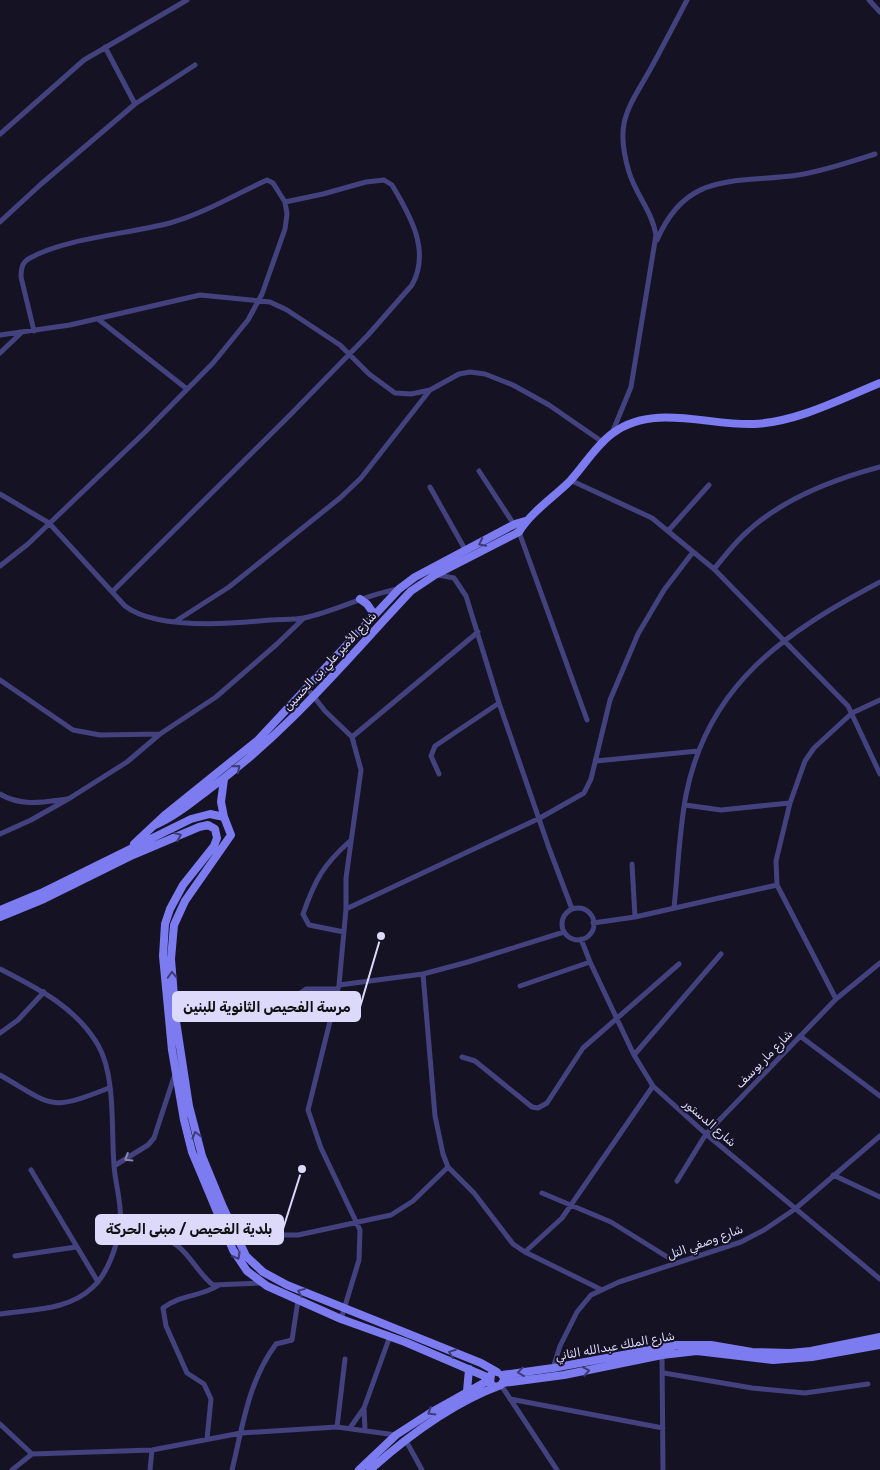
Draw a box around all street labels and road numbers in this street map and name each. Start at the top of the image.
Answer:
street label: شارع الأمير علي بن الحسين [280,609,381,715]
street label: شارع مار يوسف [733,1027,797,1093]
street label: شارع الدستور [679,1096,739,1151]
street label: شارع وصفي التل [665,1222,746,1264]
street label: شارع الملك عبدالله الثاني [554,1329,676,1365]

